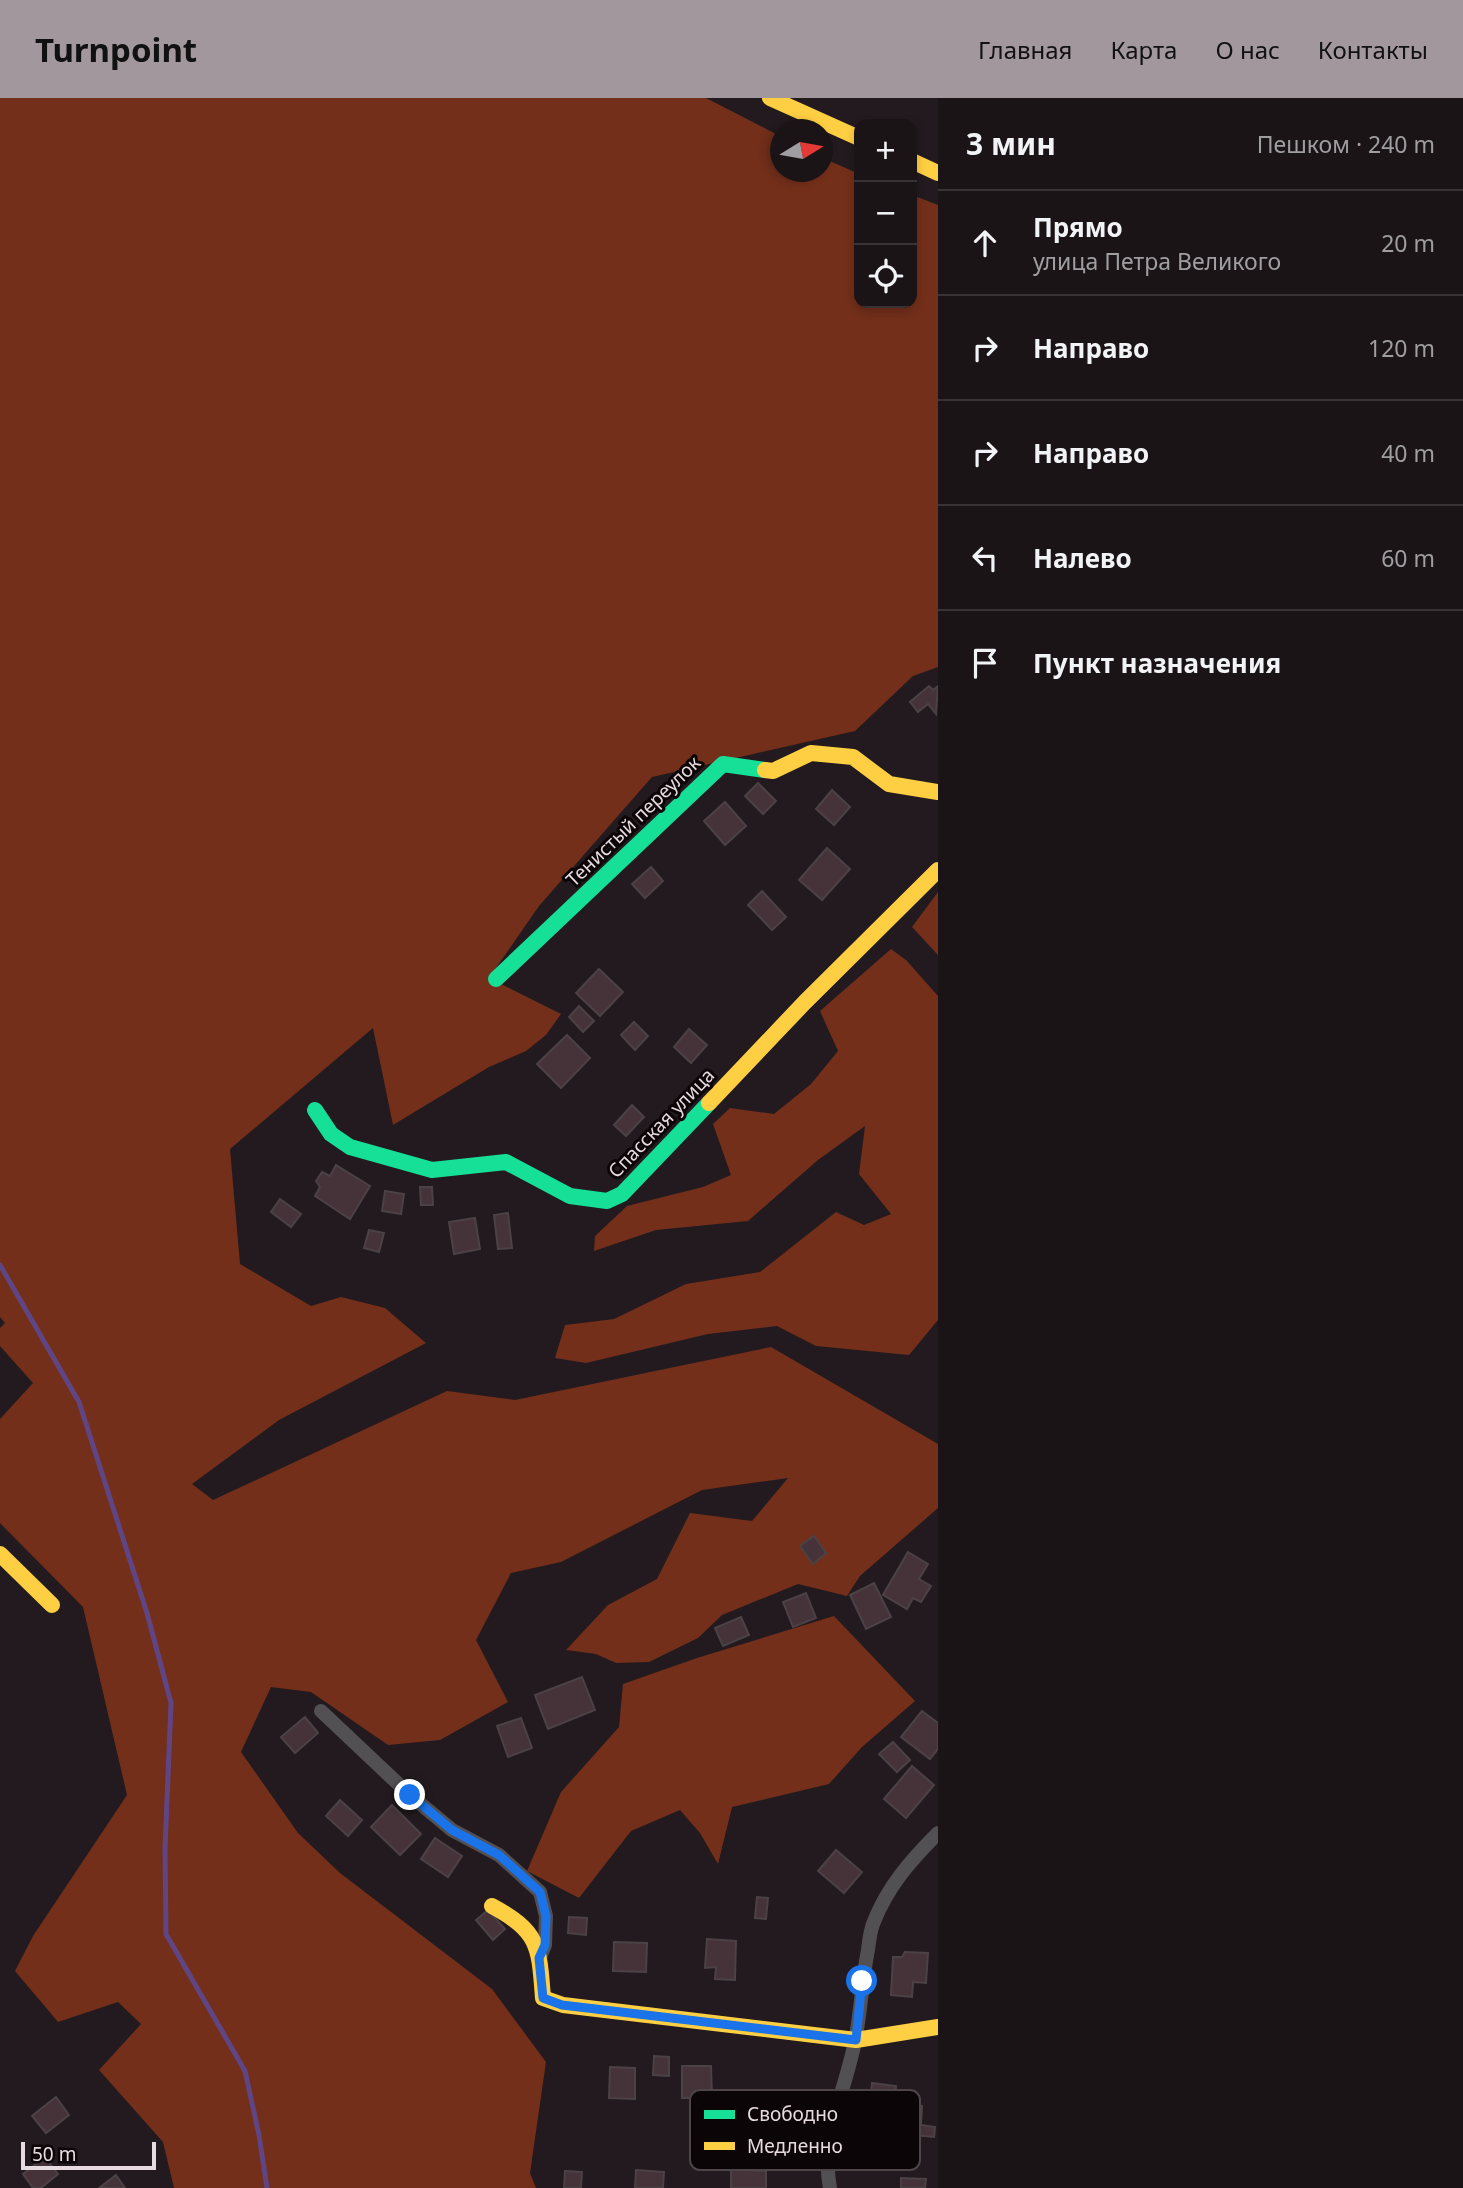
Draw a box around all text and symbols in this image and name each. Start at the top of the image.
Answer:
text: Turnpoint [35,27,197,72]
text: Главная [978,33,1072,66]
text: Карта [1110,33,1177,66]
text: О нас [1215,33,1280,66]
text: Контакты [1318,33,1428,66]
north arrow [770,119,833,182]
map controls [854,119,917,308]
button: + [854,119,917,182]
text: 3 мин [966,123,1056,164]
text: Пешком · 240 m [1257,128,1435,160]
button: − [854,182,917,245]
text: Прямо [1033,209,1123,245]
icon: ahead [966,224,1004,262]
text: 20 m [1381,227,1435,259]
button: locate [854,245,917,308]
text: улица Петра Великого [1033,245,1281,277]
icon: right [966,329,1004,367]
text: Направо [1033,330,1149,366]
text: 120 m [1368,332,1435,364]
icon: right [966,434,1004,472]
text: Направо [1033,435,1149,471]
text: 40 m [1381,437,1435,469]
icon: left [966,539,1004,577]
text: Налево [1033,540,1132,576]
text: 60 m [1381,542,1435,574]
icon: arrive [966,644,1004,682]
text: Пункт назначения [1033,645,1281,681]
street label: Тенистый переулок [560,750,706,892]
street label: Спасская улица [602,1063,720,1183]
route end [394,1779,425,1810]
route start [846,1965,877,1996]
legend [690,2090,920,2170]
text: Свободно [747,2101,838,2127]
text: Медленно [747,2133,843,2159]
scale bar [21,2139,156,2171]
text: 50 m [32,2141,76,2167]

